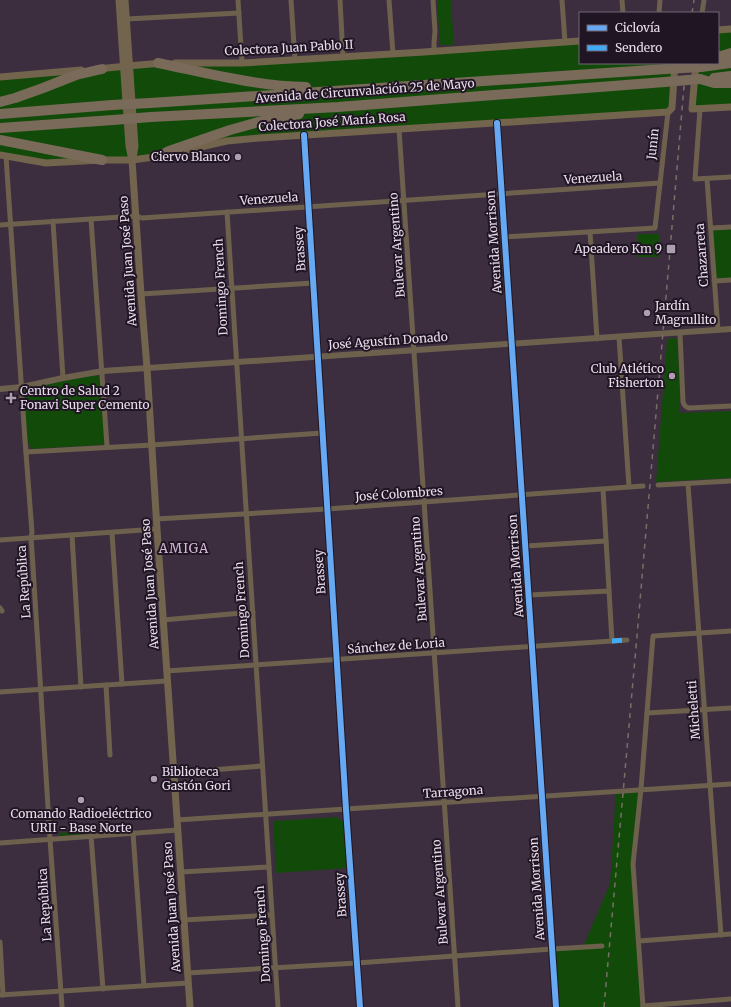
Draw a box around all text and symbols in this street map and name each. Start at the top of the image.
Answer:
legend [579,12,719,64]
text: Ciclovía [615,20,661,35]
street label: Colectora Juan Pablo II [224,37,354,58]
text: Sendero [615,40,662,55]
street label: Avenida de Circunvalación 25 de Mayo [254,75,475,106]
street label: Colectora José María Rosa [258,109,407,134]
street label: Junín [643,128,662,161]
place label: Ciervo Blanco [151,149,230,164]
marker: Ciervo Blanco [233,152,243,162]
street label: Venezuela [562,168,623,187]
street label: Venezuela [238,189,299,208]
street label: Avenida Morrison [482,190,505,295]
street label: Bulevar Argentino [385,192,408,298]
street label: Avenida Juan José Paso [115,195,140,328]
street label: Chazarreta [692,222,711,287]
street label: Brassey [290,226,309,272]
street label: Domingo French [210,238,231,336]
place label: Apeadero Km 9 [573,241,662,256]
marker: Apeadero Km 9 [665,243,677,255]
place label: Jardín Magrullito [654,298,716,327]
marker: Jardín Magrullito [642,308,652,318]
street label: José Agustín Donado [327,329,448,352]
place label: Club Atlético Fisherton [591,361,664,390]
marker: Club Atlético Fisherton [667,371,677,381]
place label: Centro de Salud 2 Fonavi Super Cemento [20,383,150,412]
marker: Centro de Salud 2 Fonavi Super Cemento [5,392,17,404]
street label: José Colombres [354,483,443,504]
street label: Avenida Morrison [504,514,527,619]
street label: Bulevar Argentino [407,516,430,622]
street label: Avenida Juan José Paso [137,518,162,651]
district label: AMIGA [158,540,209,557]
street label: La República [13,544,34,619]
street label: Brassey [310,549,329,595]
street label: Domingo French [231,561,252,659]
street label: Sánchez de Loria [347,635,446,656]
street label: Micheletti [684,680,703,740]
place label: Biblioteca Gastón Gori [162,764,231,793]
marker: Biblioteca Gastón Gori [149,774,159,784]
street label: Tarragona [422,782,484,801]
marker: Comando Radioeléctrico URII - Base Norte [76,795,86,805]
place label: Comando Radioeléctrico URII - Base Norte [11,806,151,835]
street label: Avenida Morrison [525,837,548,942]
street label: Bulevar Argentino [428,839,451,945]
street label: Avenida Juan José Paso [159,841,184,974]
street label: La República [34,867,55,942]
street label: Brassey [331,872,350,918]
street label: Domingo French [252,885,273,983]

